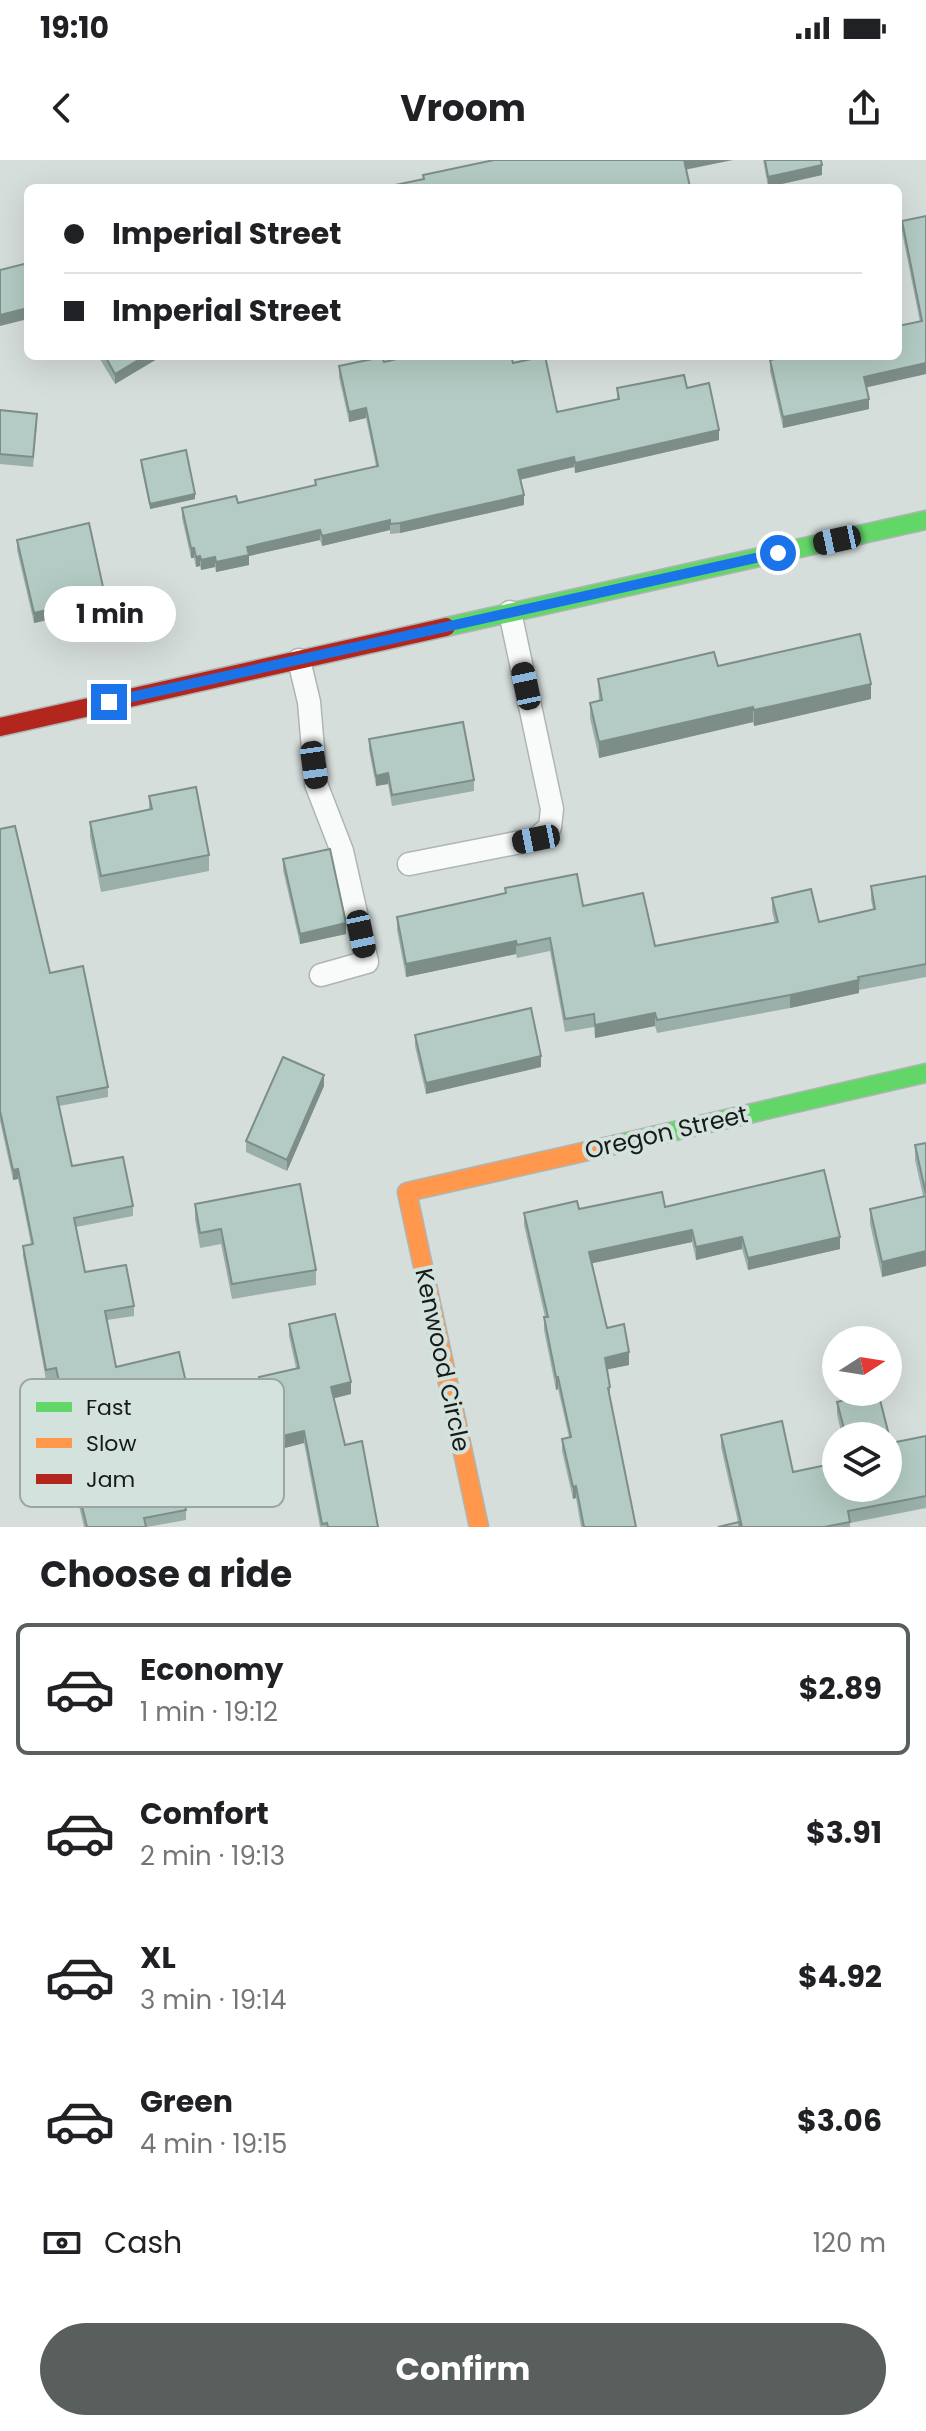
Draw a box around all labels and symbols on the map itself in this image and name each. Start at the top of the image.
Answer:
car [811,523,863,557]
route start [760,535,796,571]
callout: 1 min [43,586,175,642]
car [509,660,543,712]
route end [91,684,127,720]
car [299,740,329,790]
car [510,823,562,855]
car [344,908,378,960]
street label: Oregon Street [581,1097,751,1167]
street label: Kenwood Circle [407,1265,479,1455]
north arrow [822,1326,902,1406]
legend [20,1379,284,1507]
text: Fast [86,1392,131,1423]
text: Slow [86,1428,136,1459]
text: Jam [86,1464,135,1495]

